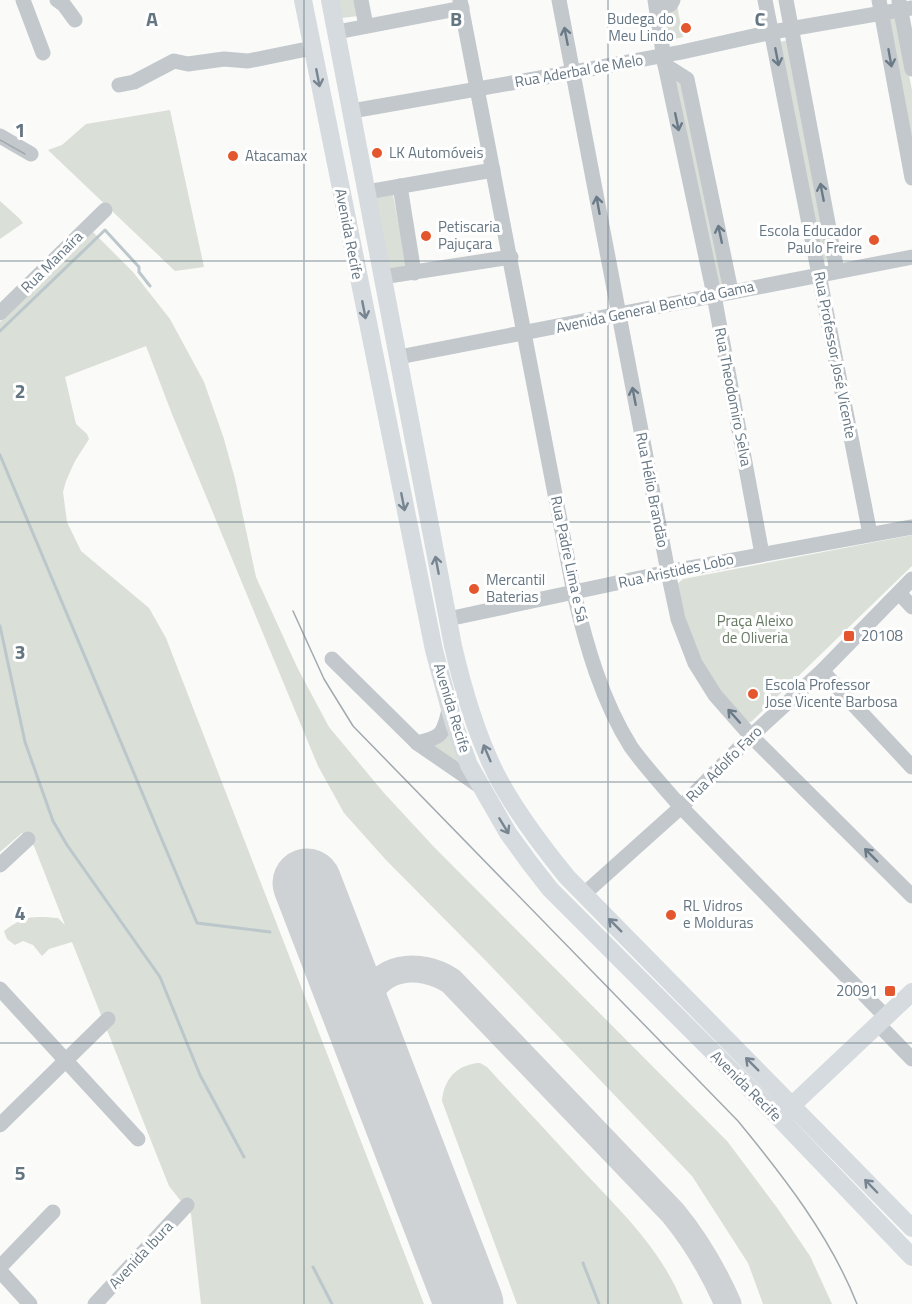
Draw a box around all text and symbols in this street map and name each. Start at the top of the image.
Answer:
text: A [146,3,158,34]
text: B [450,3,462,34]
text: C [755,3,766,34]
place label: Budega do Meu Lindo [607,7,674,47]
marker: Budega do Meu Lindo [679,21,693,35]
one-way arrow [560,27,572,46]
one-way arrow [772,47,783,67]
one-way arrow [885,47,896,67]
street label: Rua Aderbal de Melo [513,48,645,93]
one-way arrow [313,68,324,87]
one-way arrow [672,112,683,131]
text: 1 [14,114,26,145]
place label: LK Automóveis [389,141,483,164]
place label: Atacamax [245,144,308,167]
marker: LK Automóveis [370,146,384,160]
marker: Atacamax [226,149,240,163]
one-way arrow [816,183,827,203]
street label: Avenida Recife [329,186,370,281]
one-way arrow [592,195,603,215]
place label: Petiscaria Pajuçara [438,215,500,255]
place label: Escola Educador Paulo Freire [759,219,862,259]
one-way arrow [714,224,725,244]
street label: Rua Manaíra [15,225,88,298]
marker: Petiscaria Pajuçara [419,229,433,243]
marker: Escola Educador Paulo Freire [867,233,881,247]
street label: Rua Professor José Vicente [808,270,863,440]
street label: Avenida General Bento da Gama [554,274,757,339]
one-way arrow [359,300,370,320]
street label: Rua Theodomiro Selva [709,325,758,469]
text: 2 [14,375,26,406]
one-way arrow [628,387,639,407]
street label: Rua Hélio Brandão [630,430,675,550]
one-way arrow [398,491,409,511]
street label: Rua Padre Lima e Sá [545,494,594,625]
street label: Rua Aristides Lobo [616,547,736,594]
one-way arrow [431,555,442,575]
place label: Mercantil Baterias [486,568,545,608]
marker: Mercantil Baterias [467,582,481,596]
park label: Praça Aleixo de Oliveria [717,609,793,649]
place label: 20108 [861,624,903,647]
marker: 20108 [842,629,856,643]
text: 3 [14,636,26,667]
street label: Avenida Recife [428,660,477,755]
place label: Escola Professor Jose Vicente Barbosa [765,673,898,713]
marker: Escola Professor Jose Vicente Barbosa [746,687,760,701]
one-way arrow [727,709,741,724]
street label: Rua Adolfo Faro [680,720,767,807]
one-way arrow [481,744,492,763]
one-way arrow [498,817,510,834]
one-way arrow [863,848,878,862]
place label: RL Vidros e Molduras [683,894,753,934]
text: 4 [14,897,26,928]
marker: RL Vidros e Molduras [664,908,678,922]
one-way arrow [607,918,622,932]
place label: 20091 [836,979,878,1002]
marker: 20091 [883,984,897,998]
street label: Avenida Recife [706,1045,787,1126]
one-way arrow [744,1056,759,1071]
text: 5 [14,1157,26,1188]
one-way arrow [864,1179,879,1194]
street label: Avenida Ibura [103,1215,179,1294]

